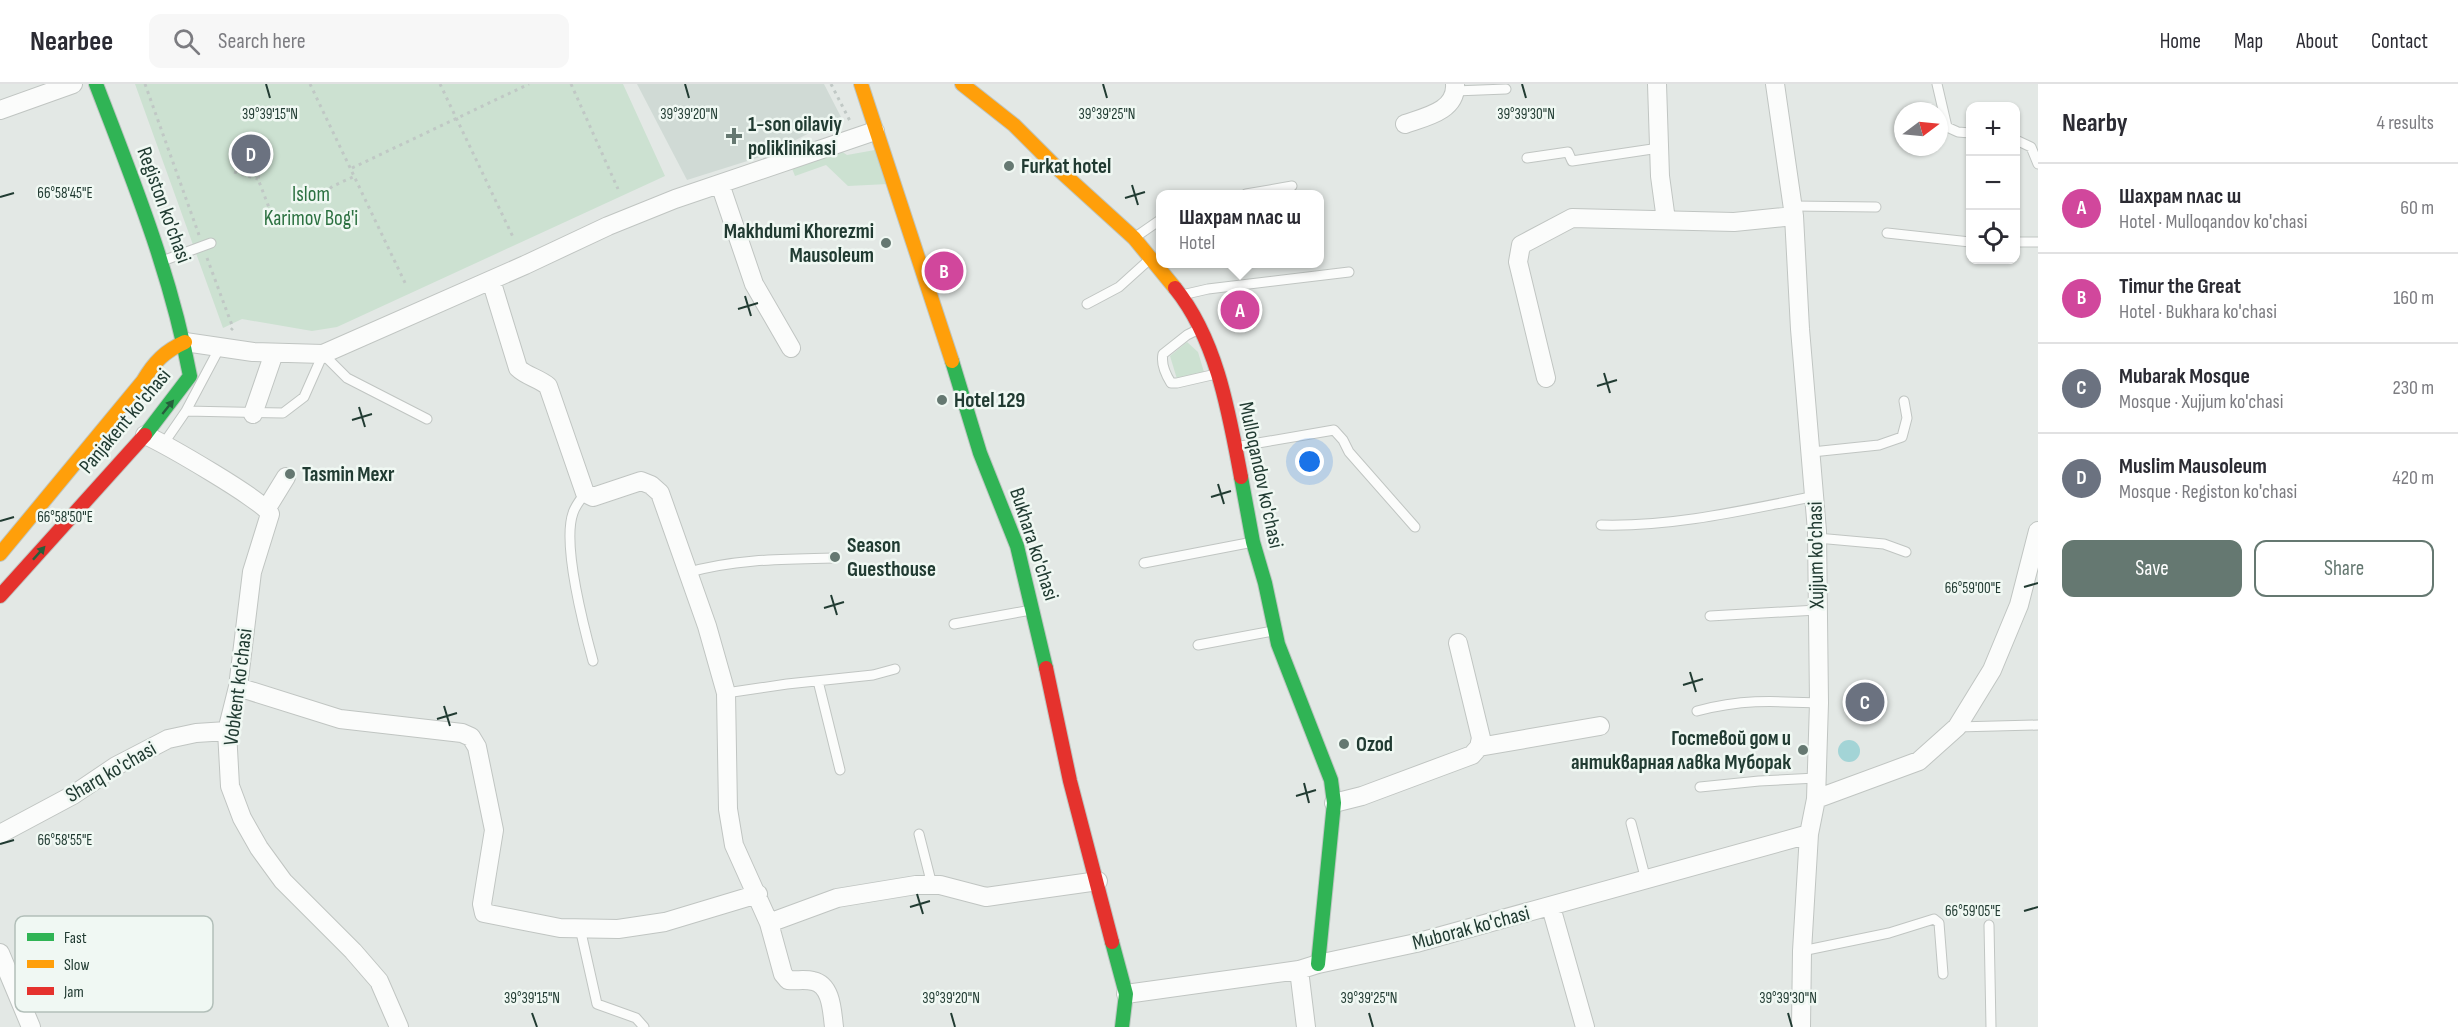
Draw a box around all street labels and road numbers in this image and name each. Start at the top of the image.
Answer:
street label: Registon ko'chasi [131,144,197,266]
street label: Panjakent ko'chasi [74,364,176,478]
street label: Mulloqandov ko'chasi [1233,400,1289,550]
street label: Bukhara ko'chasi [1004,485,1064,603]
street label: Xujjum ko'chasi [1803,501,1829,610]
street label: Vobkent ko'chasi [218,627,258,747]
street label: Sharq ko'chasi [61,736,161,808]
street label: Muborak ko'chasi [1410,900,1532,956]

